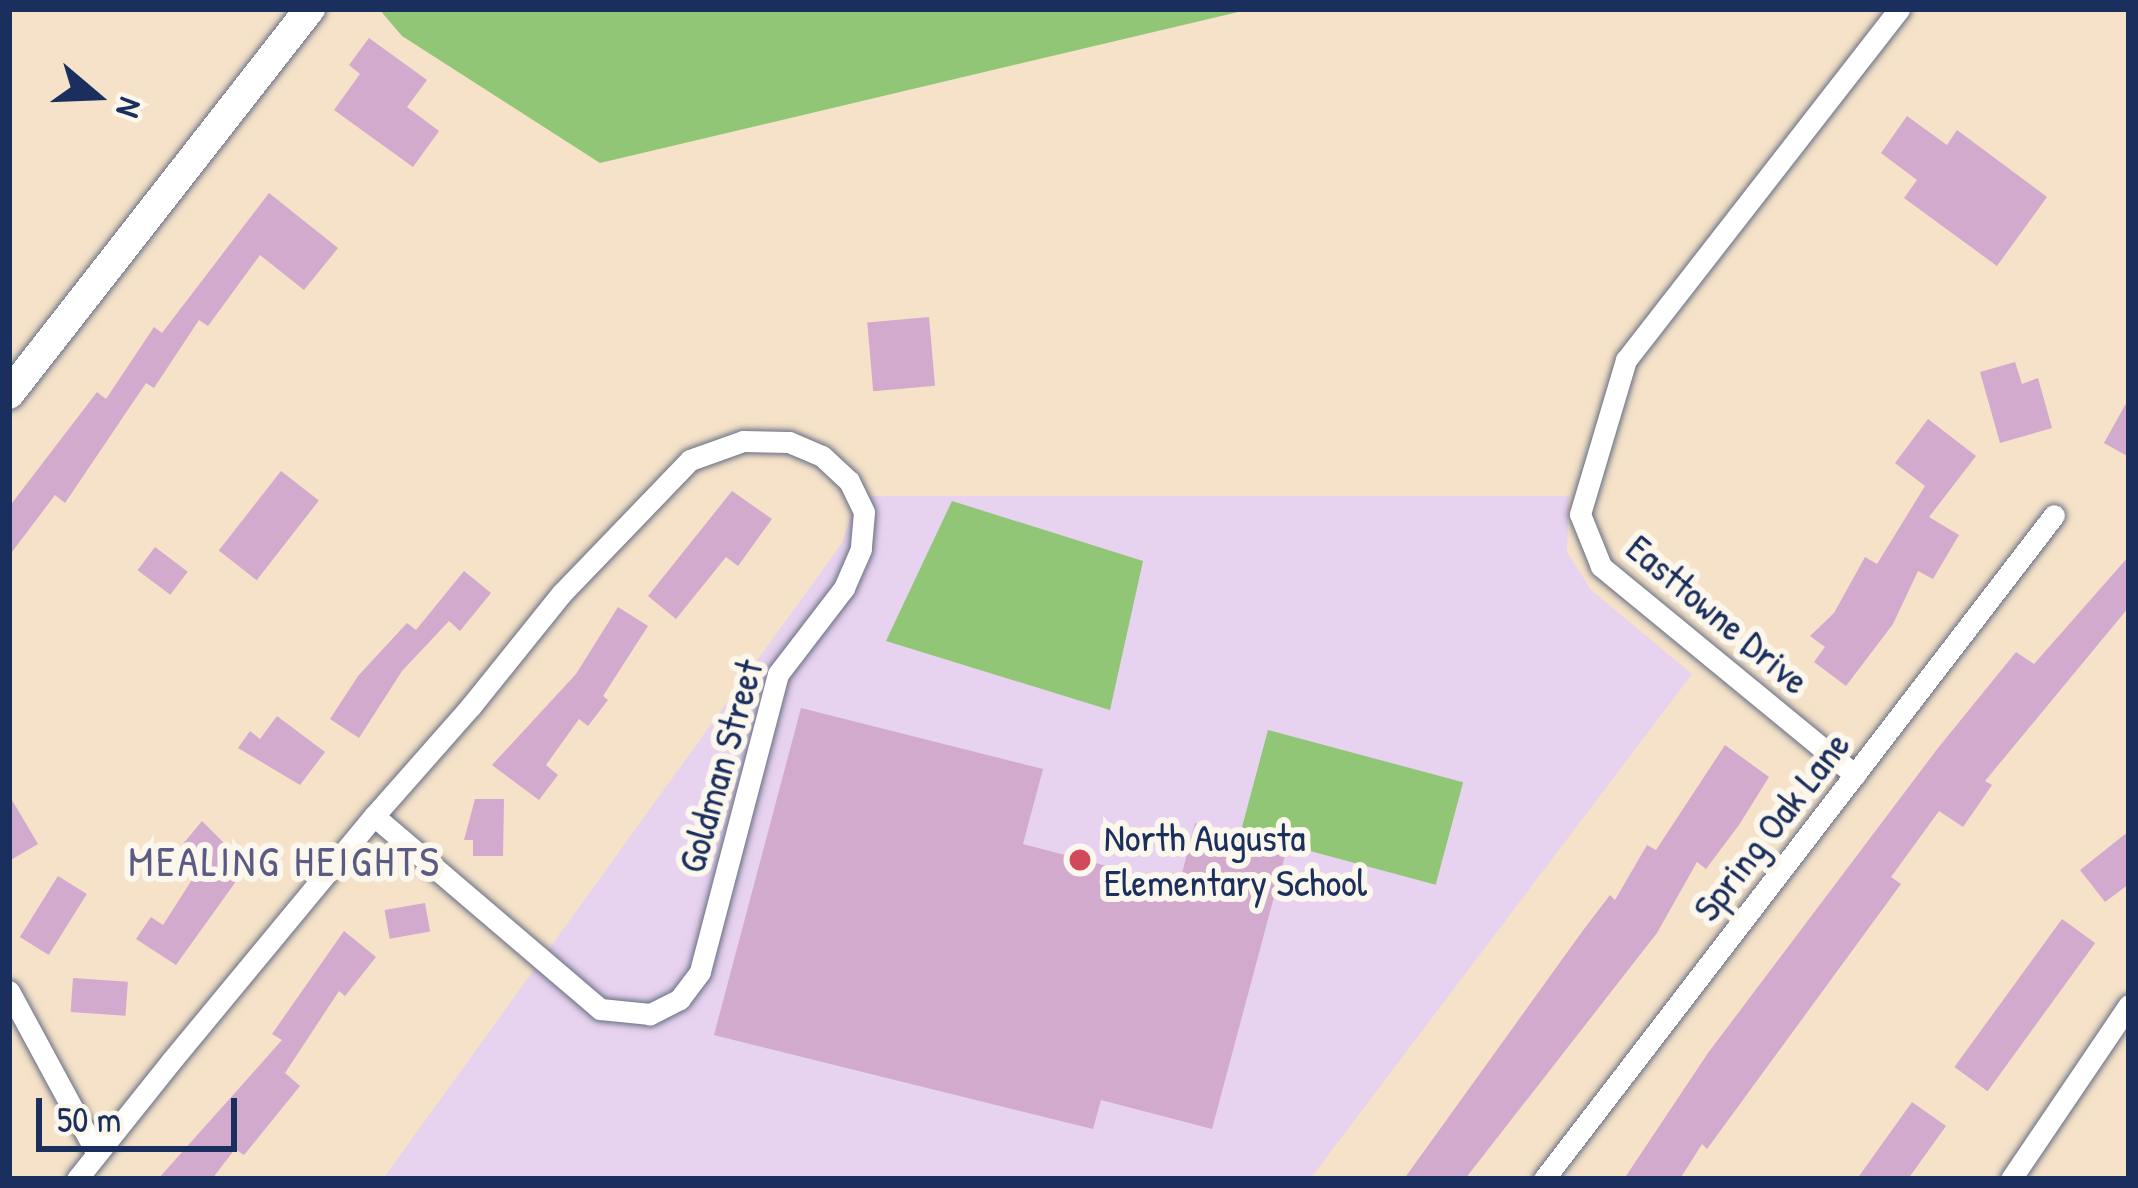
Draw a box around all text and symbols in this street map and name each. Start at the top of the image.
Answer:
north arrow [36,36,156,156]
text: N [106,92,154,123]
street label: Easttowne Drive [1617,524,1819,704]
street label: Goldman Street [667,654,773,878]
street label: Spring Oak Lane [1683,722,1859,930]
place label: North Augusta Elementary School [1104,815,1367,906]
district label: MEALING HEIGHTS [128,836,442,886]
marker: North Augusta Elementary School [1067,847,1093,873]
scale bar [42,1074,243,1148]
text: 50 m [57,1094,121,1143]

